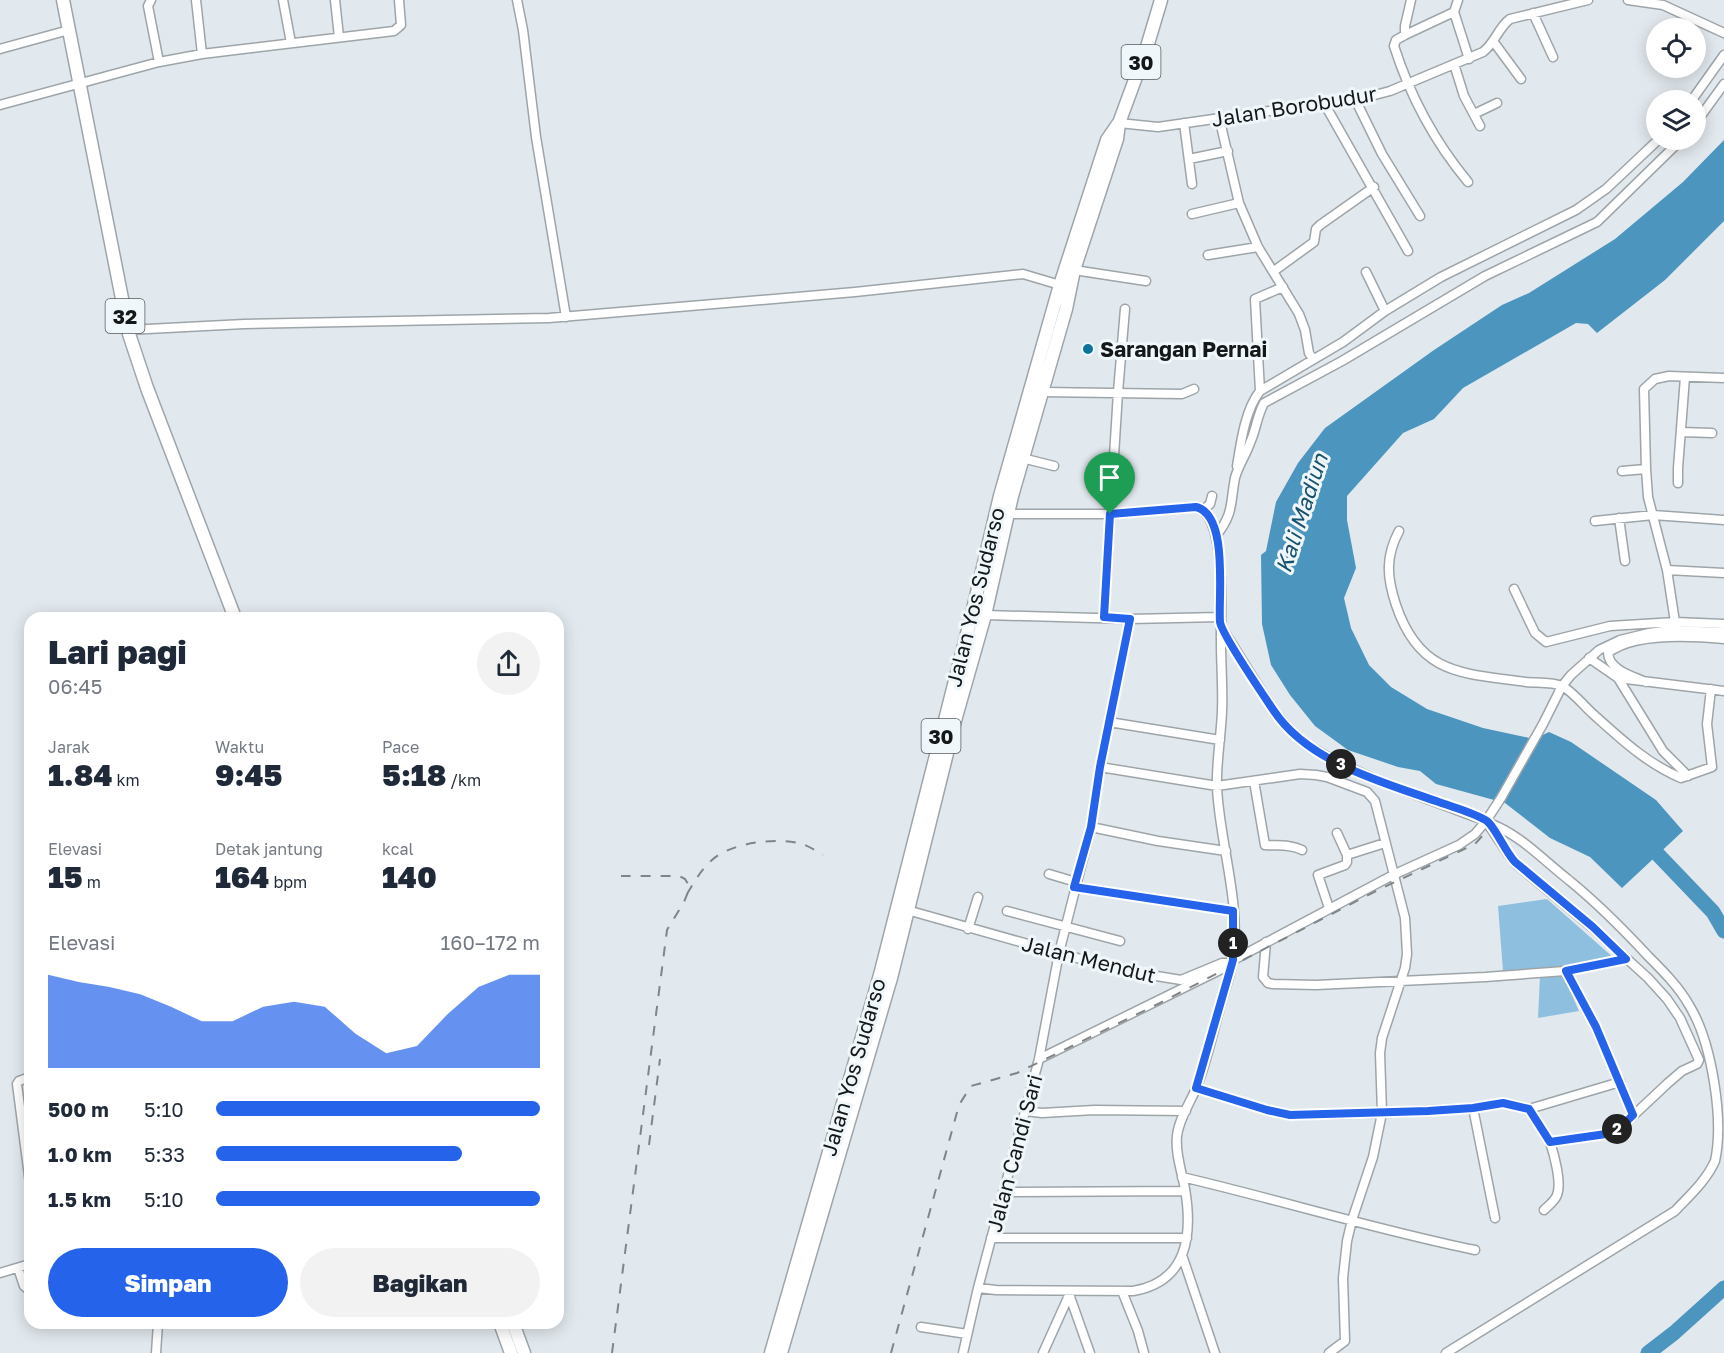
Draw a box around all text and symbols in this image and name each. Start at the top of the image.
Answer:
map controls [1646,18,1706,150]
button: locate [1646,18,1706,78]
road number: 30 [1122,45,1160,79]
street label: Jalan Borobudur [1210,80,1378,132]
button: layers [1646,90,1706,150]
road number: 32 [106,299,144,333]
place label: Sarangan Pernai [1100,336,1267,362]
marker: Sarangan Pernai [1081,342,1095,356]
water label: Kali Madiun [1269,449,1333,576]
pin [1084,452,1135,514]
icon: arrive [1093,461,1126,494]
street label: Jalan Yos Sudarso [940,505,1010,689]
text: Lari pagi [48,632,187,671]
button: share [477,632,540,695]
text: 06:45 [48,674,102,698]
road number: 30 [922,719,960,753]
text: Jarak [48,737,90,757]
text: Waktu [215,737,264,757]
text: Pace [382,737,419,757]
pin: 3 [1326,749,1356,779]
text: 3 [1336,754,1346,774]
text: 1.84 [48,757,112,793]
text: 9:45 [215,757,282,793]
text: 5:18 [382,757,446,793]
text: km [112,770,140,790]
text: /km [446,770,481,790]
text: Elevasi [48,839,102,859]
text: Detak jantung [215,839,323,859]
text: kcal [382,839,414,859]
text: 15 [48,859,83,895]
text: 164 [215,859,269,895]
text: 140 [382,859,437,895]
text: m [83,872,101,892]
text: bpm [269,872,307,892]
pin: 1 [1218,928,1248,958]
text: Elevasi [48,930,115,954]
text: 160–172 m [441,930,540,954]
street label: Jalan Mendut [1019,930,1159,988]
text: 1 [1229,933,1237,953]
street label: Jalan Yos Sudarso [815,975,891,1159]
street label: Jalan Candi Sari [980,1071,1048,1235]
text: 500 m [48,1097,109,1121]
text: 5:10 [144,1097,184,1121]
pin: 2 [1602,1114,1632,1144]
text: 2 [1612,1119,1622,1139]
text: 1.0 km [48,1142,112,1166]
text: 5:33 [144,1142,185,1166]
text: 1.5 km [48,1187,111,1211]
text: 5:10 [144,1187,184,1211]
button: Simpan [48,1248,288,1317]
button: Bagikan [300,1248,540,1317]

